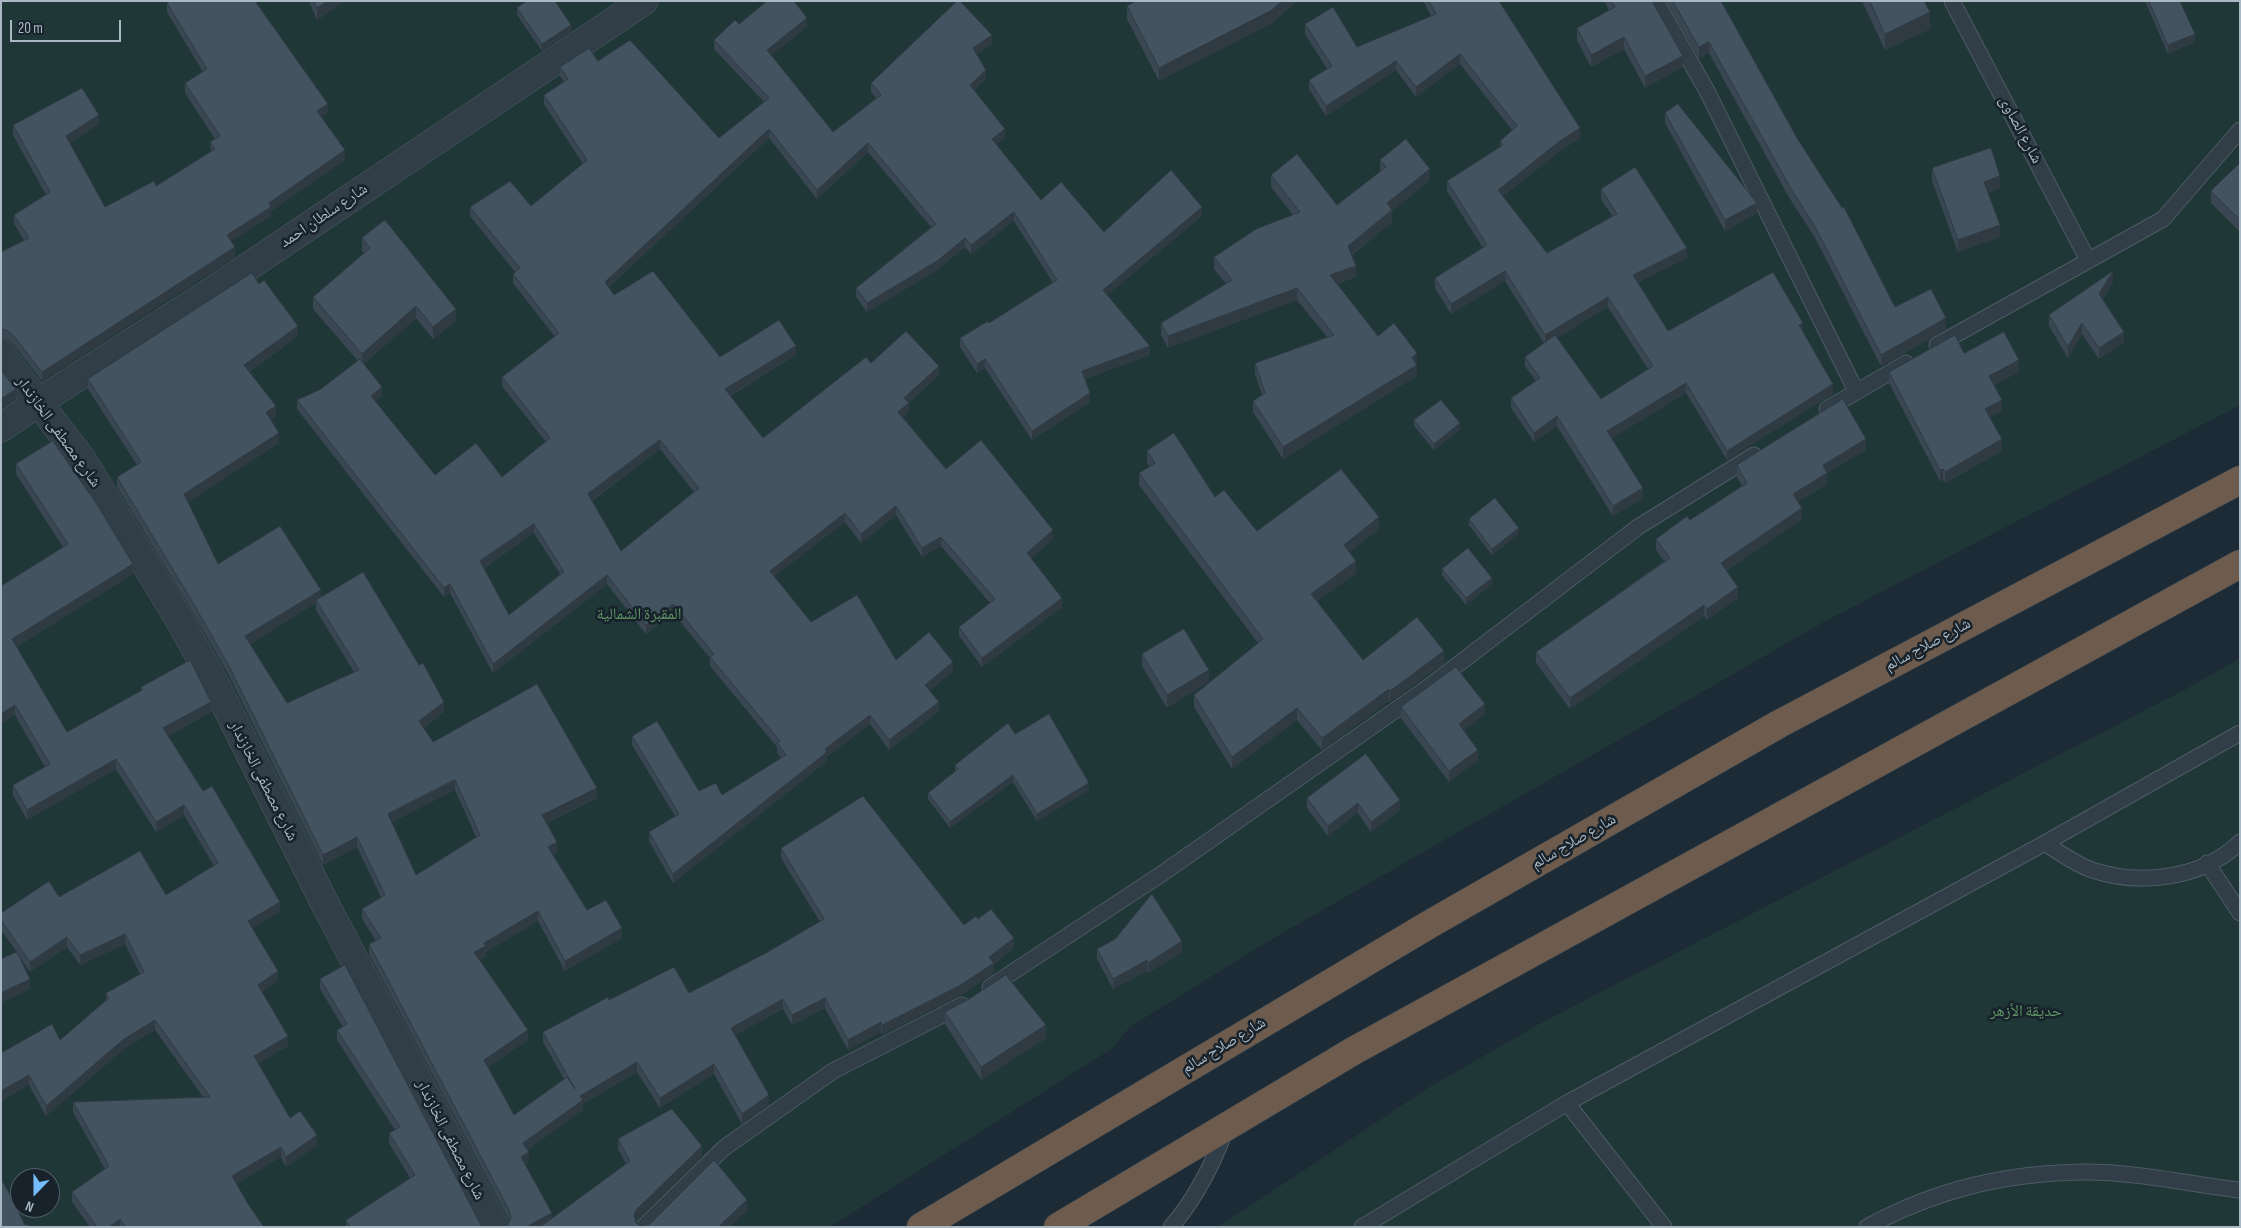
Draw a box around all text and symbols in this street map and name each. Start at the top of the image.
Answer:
scale bar [12,10,124,42]
text: 20 m [18,19,43,38]
street label: شارع الصاوى [1994,93,2046,167]
street label: شارع سلطان احمد [277,180,371,252]
street label: شارع مصطفى الخازندار [11,373,105,491]
park label: المقبرة الشمالية [596,605,682,625]
street label: شارع صلاح سالم [1882,614,1974,676]
street label: شارع مصطفى الخازندار [224,718,302,844]
street label: شارع صلاح سالم [1528,810,1620,874]
park label: حديقة الأزهر [1990,1002,2062,1022]
street label: شارع صلاح سالم [1179,1013,1269,1079]
street label: شارع مصطفى الخازندار [411,1077,489,1203]
north arrow [10,1168,60,1218]
text: N [23,1197,36,1216]

